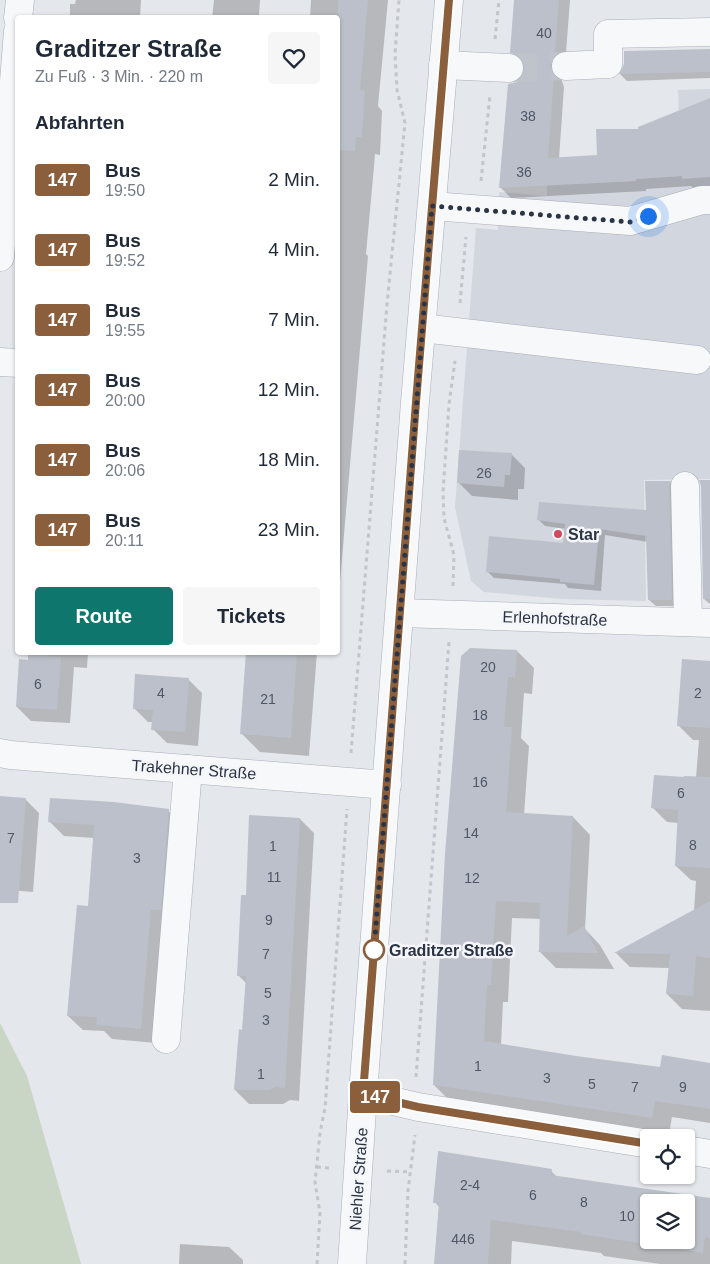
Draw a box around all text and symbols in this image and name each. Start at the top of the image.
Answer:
house number: 40 [536,25,552,41]
button: heart [268,32,320,84]
text: Graditzer Straße [35,35,222,62]
text: Zu Fuß · 3 Min. · 220 m [35,68,203,85]
house number: 38 [520,108,536,124]
text: Abfahrten [35,112,125,133]
text: Bus [105,160,141,181]
house number: 36 [516,164,532,180]
text: 2 Min. [268,169,320,190]
text: 147 [47,170,78,190]
text: 19:50 [105,182,145,199]
your location [636,204,661,229]
text: Bus [105,230,141,251]
text: 4 Min. [268,239,320,260]
text: 147 [47,240,78,260]
text: 19:52 [105,252,145,269]
text: Bus [105,300,141,321]
text: 7 Min. [268,309,320,330]
text: 147 [47,310,78,330]
text: 19:55 [105,322,145,339]
text: Bus [105,370,141,391]
text: 12 Min. [258,379,320,400]
text: 147 [47,380,78,400]
text: 20:00 [105,392,145,409]
text: Bus [105,440,141,461]
text: 18 Min. [258,449,320,470]
text: 147 [47,450,78,470]
text: 20:06 [105,462,145,479]
house number: 26 [476,465,492,481]
text: Bus [105,510,141,531]
text: 23 Min. [258,519,320,540]
text: 147 [47,520,78,540]
place label: Star [568,526,599,543]
marker: Star [552,528,564,540]
text: 20:11 [105,532,144,549]
button: Route [35,587,173,645]
button: Tickets [183,587,320,645]
street label: Erlenhofstraße [502,608,608,629]
house number: 20 [480,659,496,675]
house number: 6 [34,676,42,692]
house number: 4 [157,685,165,701]
house number: 2 [694,685,702,701]
house number: 21 [260,691,276,707]
house number: 18 [472,707,488,723]
street label: Trakehner Straße [131,757,257,782]
house number: 16 [472,774,488,790]
house number: 6 [677,785,685,801]
house number: 14 [463,825,479,841]
house number: 7 [7,830,15,846]
house number: 8 [689,837,697,853]
house number: 1 [269,838,277,854]
house number: 3 [133,850,141,866]
house number: 11 [267,869,281,885]
house number: 12 [464,870,480,886]
house number: 9 [265,912,273,928]
marker: Graditzer Straße [363,939,385,961]
place label: Graditzer Straße [389,942,514,959]
house number: 7 [262,946,270,962]
house number: 5 [264,985,272,1001]
house number: 3 [262,1012,270,1028]
house number: 1 [474,1058,482,1074]
house number: 1 [257,1066,265,1082]
house number: 3 [543,1070,551,1086]
house number: 5 [588,1076,596,1092]
house number: 7 [631,1079,639,1095]
house number: 9 [679,1079,687,1095]
line badge: 147 [346,1081,404,1113]
text: 147 [360,1087,390,1107]
street label: Niehler Straße [346,1127,371,1231]
map controls [640,1129,695,1249]
button: locate [640,1129,695,1184]
house number: 2-4 [460,1177,480,1193]
house number: 6 [529,1187,537,1203]
house number: 8 [580,1194,588,1210]
button: layers [640,1194,695,1249]
house number: 10 [619,1208,635,1224]
house number: 446 [451,1231,475,1247]

